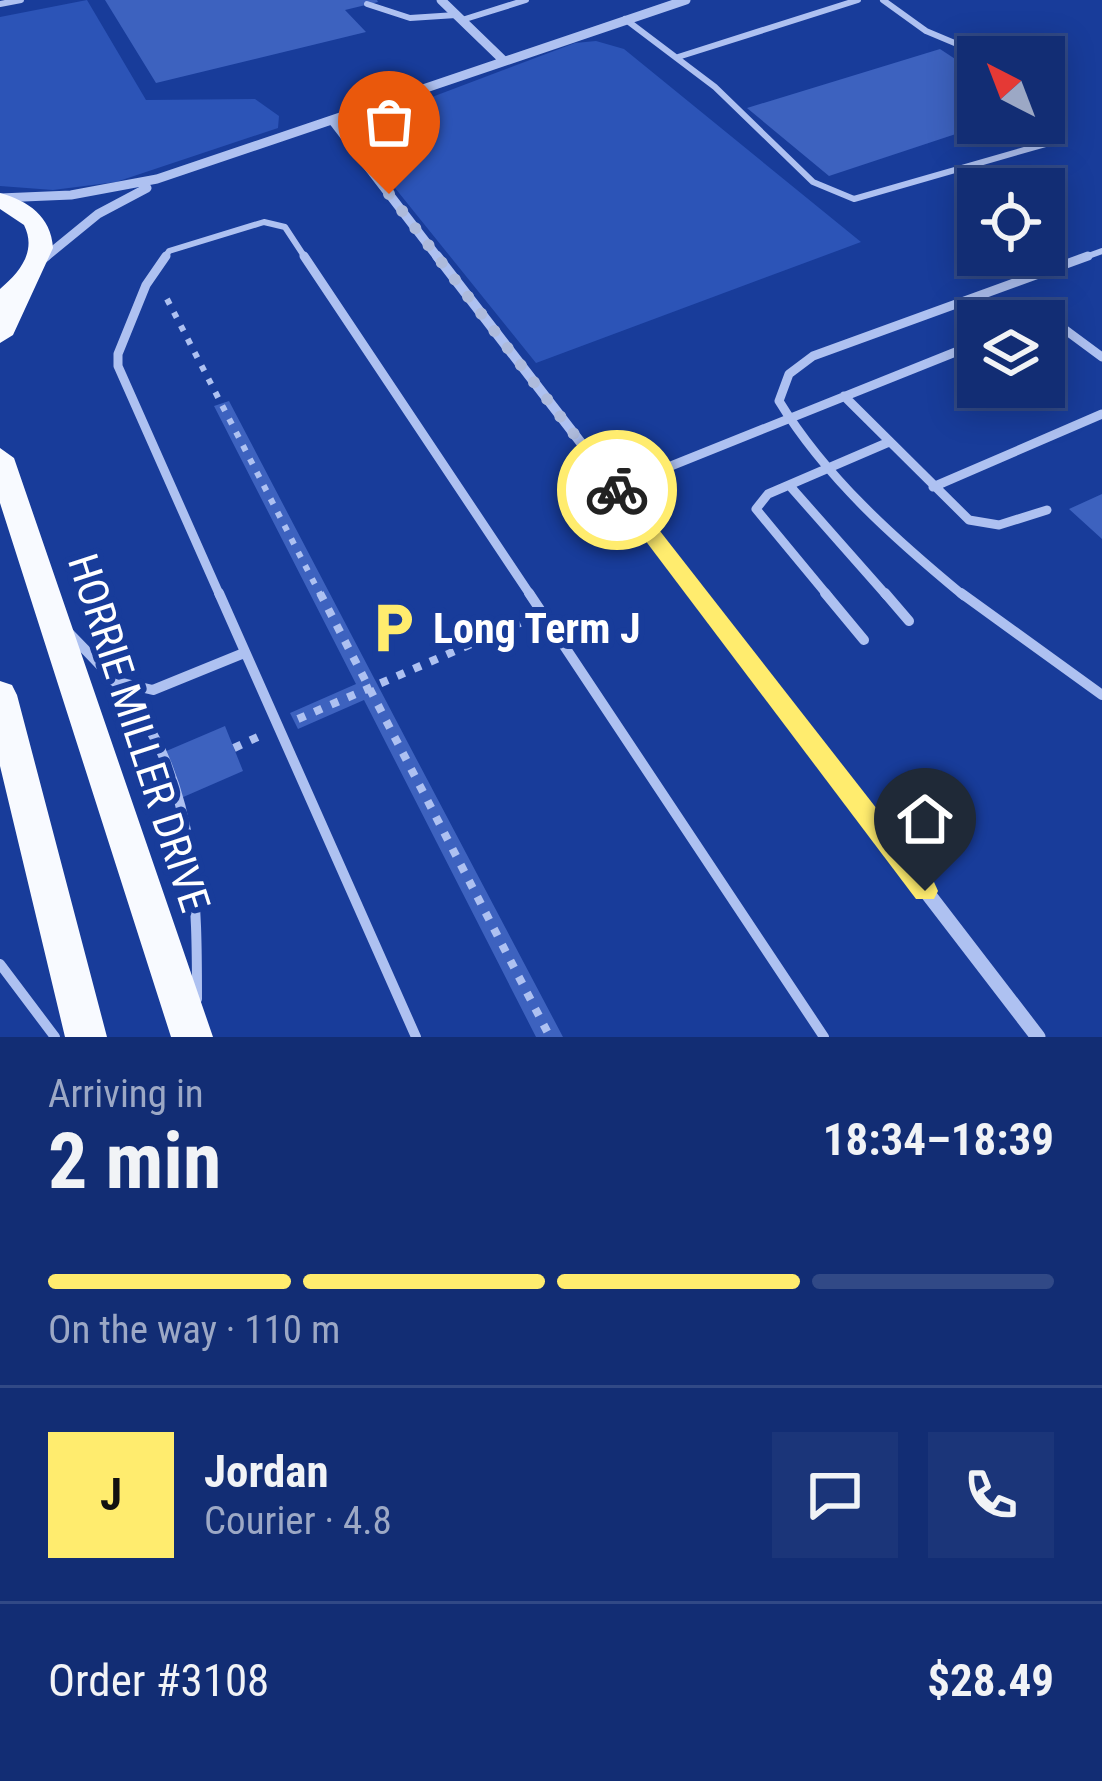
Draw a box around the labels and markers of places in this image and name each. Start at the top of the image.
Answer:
pin [338,71,440,194]
parking icon: Long Term J [364,599,422,657]
place label: Long Term J [433,604,641,653]
pin [874,768,976,891]

